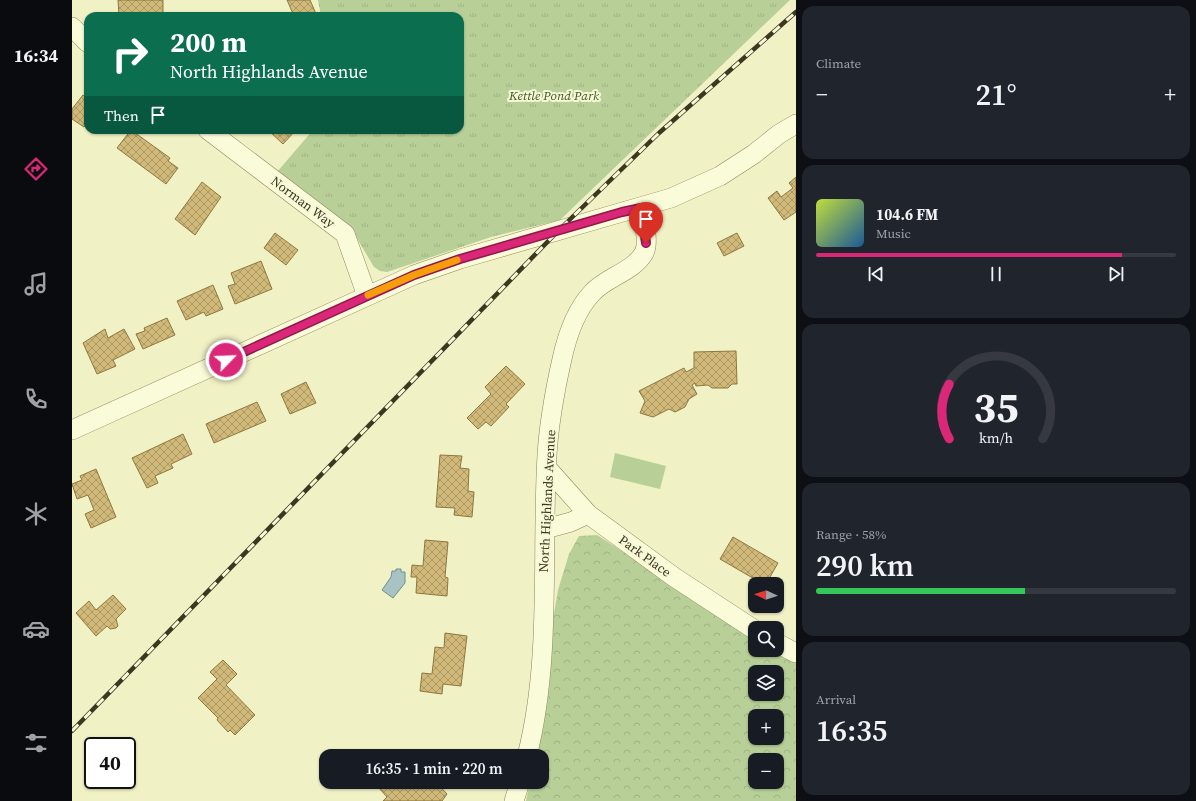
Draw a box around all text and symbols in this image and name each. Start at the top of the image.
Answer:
text: 200 m [170,23,247,61]
icon: right [104,28,156,80]
text: 16:34 [14,43,58,68]
text: Climate [816,55,861,72]
text: North Highlands Avenue [170,59,368,84]
text: 21° [975,74,1017,115]
text: − [816,79,828,109]
text: + [1164,79,1176,109]
park label: Kettle Pond Park [508,87,600,104]
icon: arrive [147,104,169,126]
text: Then [104,105,139,126]
icon: directions [22,155,50,183]
street label: Norman Way [268,172,339,232]
pin [629,202,663,243]
text: 104.6 FM [876,204,938,225]
icon: arrive [635,208,657,230]
text: Music [876,225,911,242]
icon: previous [865,263,887,285]
icon: pause [985,263,1007,285]
icon: next [1105,263,1127,285]
icon: music [22,270,50,298]
position arrow [205,339,247,381]
text: 35 [973,378,1019,435]
icon: phone [22,385,50,413]
text: km/h [979,427,1013,447]
street label: North Highlands Avenue [535,429,559,573]
icon: climate [22,500,50,528]
text: Range · 58% [816,526,887,543]
street label: Park Place [615,531,675,581]
text: 290 km [816,545,914,586]
north arrow [748,577,784,613]
map controls [748,577,784,789]
icon: car [22,615,50,643]
button: search [748,621,784,657]
button: layers [748,665,784,701]
text: Arrival [816,691,856,708]
button: + [748,709,784,745]
text: 16:35 [816,710,887,751]
icon: filters [22,729,50,757]
speed limit sign: 40 [84,737,136,789]
button: − [748,753,784,789]
text: 16:35 · 1 min · 220 m [366,758,502,779]

